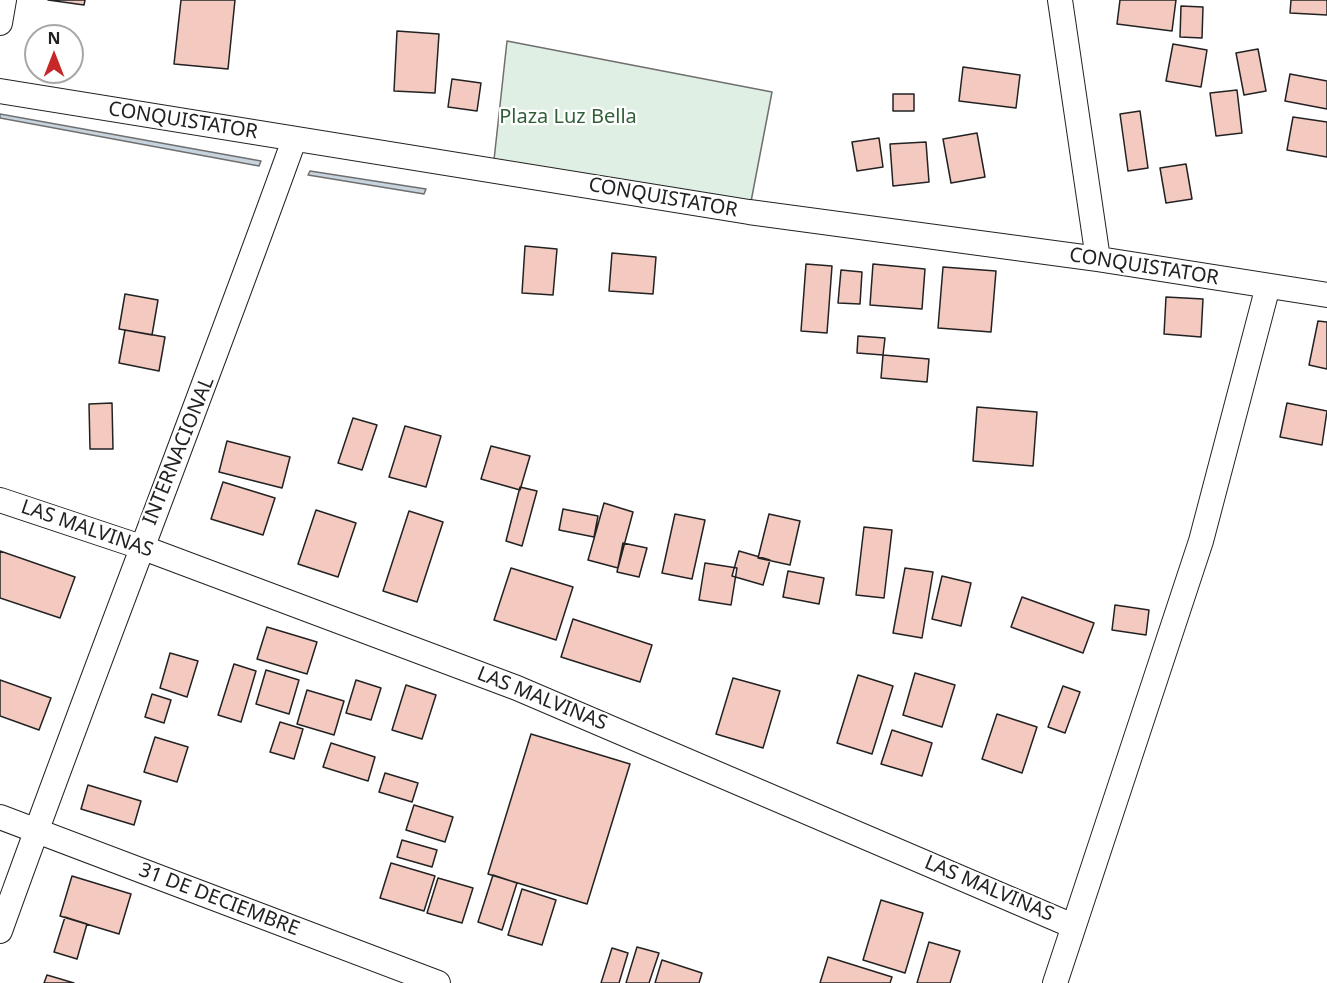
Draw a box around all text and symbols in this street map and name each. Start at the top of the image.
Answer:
north arrow [24,24,84,84]
text: N [47,27,61,49]
street label: CONQUISTATOR [107,97,259,145]
park label: Plaza Luz Bella [499,105,637,129]
street label: CONQUISTATOR [587,173,739,223]
street label: CONQUISTATOR [1068,243,1220,291]
street label: INTERNACIONAL [138,373,220,529]
street label: LAS MALVINAS [18,495,156,563]
street label: LAS MALVINAS [473,662,611,736]
street label: LAS MALVINAS [921,851,1057,927]
street label: 31 DE DECIEMBRE [135,858,303,942]

